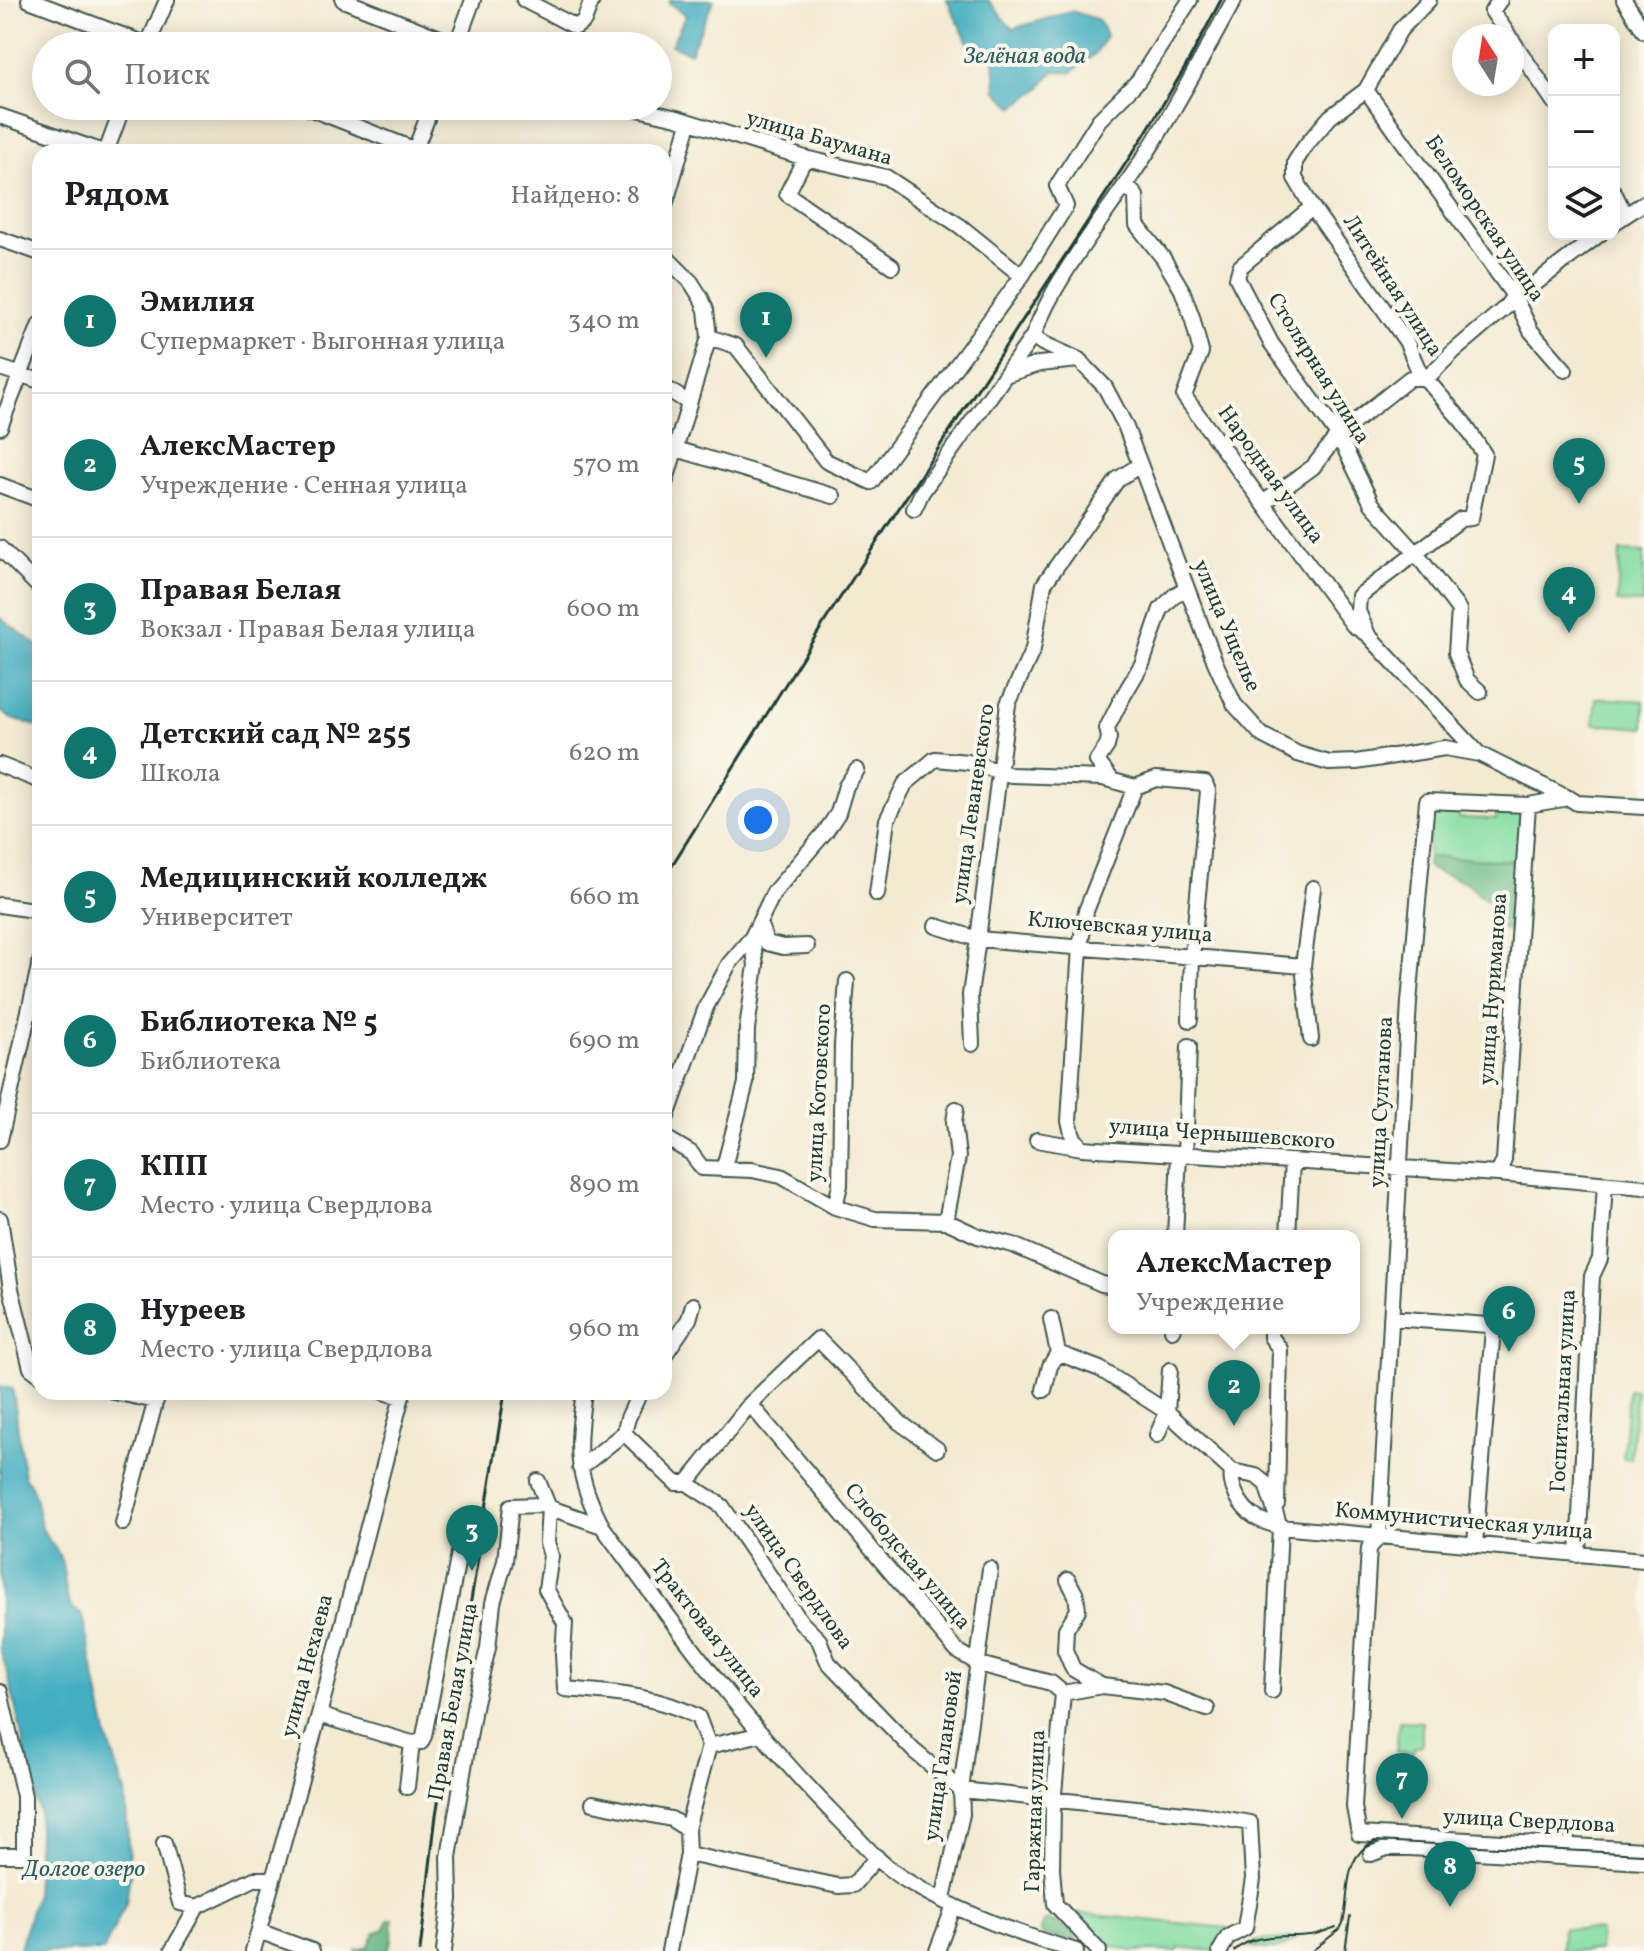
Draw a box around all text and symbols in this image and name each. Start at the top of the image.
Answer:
north arrow [1452,24,1524,96]
map controls [1548,24,1620,240]
button: + [1548,24,1620,96]
search box [32,32,672,120]
water label: Зелёная вода [963,40,1086,74]
icon: search [60,54,104,98]
text: Поиск [124,55,210,97]
button: − [1548,96,1620,168]
street label: улица Баумана [742,103,896,175]
street label: Беломорская улица [1416,129,1552,309]
button: layers [1548,168,1620,240]
text: Рядом [64,173,169,220]
text: Найдено: 8 [510,178,640,214]
street label: Литейная улица [1334,209,1450,363]
text: Эмилия [140,282,255,324]
street label: Столярная улица [1259,287,1377,451]
pin: 1 [740,292,792,358]
text: 1 [85,303,95,339]
text: 340 m [568,303,640,339]
text: Супермаркет · Выгонная улица [140,324,505,360]
street label: Народная улица [1209,399,1331,551]
text: АлексМастер [140,426,336,468]
pin: 5 [1553,438,1605,504]
text: 2 [83,447,97,483]
text: 570 m [572,447,640,483]
text: Учреждение · Сенная улица [140,468,468,504]
street label: улица Ущелье [1184,555,1268,697]
pin: 4 [1543,567,1595,633]
text: Правая Белая [140,570,341,612]
text: 3 [83,591,97,627]
text: 600 m [567,591,640,627]
text: Вокзал · Правая Белая улица [140,612,476,648]
street label: улица Леваневского [945,702,1003,906]
text: Детский сад № 255 [140,714,411,756]
text: 4 [82,735,98,771]
text: 620 m [569,735,640,771]
text: Школа [140,756,221,792]
your location [738,800,778,840]
text: Медицинский колледж [140,858,487,900]
text: 5 [84,879,96,915]
text: 660 m [570,879,640,915]
street label: улица Нуриманова [1472,892,1516,1086]
text: Университет [140,900,293,936]
street label: Ключевская улица [1026,904,1214,952]
text: Библиотека № 5 [140,1002,378,1044]
street label: улица Котовского [800,1003,840,1183]
street label: улица Султанова [1362,1016,1402,1188]
text: 6 [83,1023,97,1059]
text: 690 m [569,1023,640,1059]
text: Библиотека [140,1044,282,1080]
street label: улица Чернышевского [1108,1112,1336,1158]
text: КПП [140,1146,208,1188]
text: 7 [84,1167,96,1203]
text: 890 m [569,1167,640,1203]
text: Место · улица Свердлова [140,1188,433,1224]
popup [1108,1230,1360,1334]
text: АлексМастер [1136,1243,1332,1285]
text: Учреждение [1136,1285,1284,1321]
pin: 6 [1483,1286,1535,1352]
street label: Госпитальная улица [1543,1288,1585,1494]
text: Нуреев [140,1290,246,1332]
text: 8 [83,1311,97,1347]
text: 960 m [568,1311,640,1347]
text: Место · улица Свердлова [140,1332,433,1368]
pin: 2 [1208,1360,1260,1426]
street label: Слободская улица [836,1477,978,1637]
street label: Коммунистическая улица [1333,1495,1595,1549]
street label: улица Свердлова [736,1497,860,1657]
pin: 3 [446,1505,498,1571]
street label: Трактовая улица [643,1553,771,1705]
street label: улица Нехаева [274,1591,342,1741]
street label: Правая Белая улица [421,1600,487,1804]
street label: улица Галановой [917,1669,971,1843]
street label: Гаражная улица [1018,1729,1054,1893]
pin: 7 [1376,1753,1428,1819]
street label: улица Свердлова [1442,1802,1616,1842]
pin: 8 [1424,1841,1476,1907]
water label: Долгое озеро [21,1853,145,1887]

